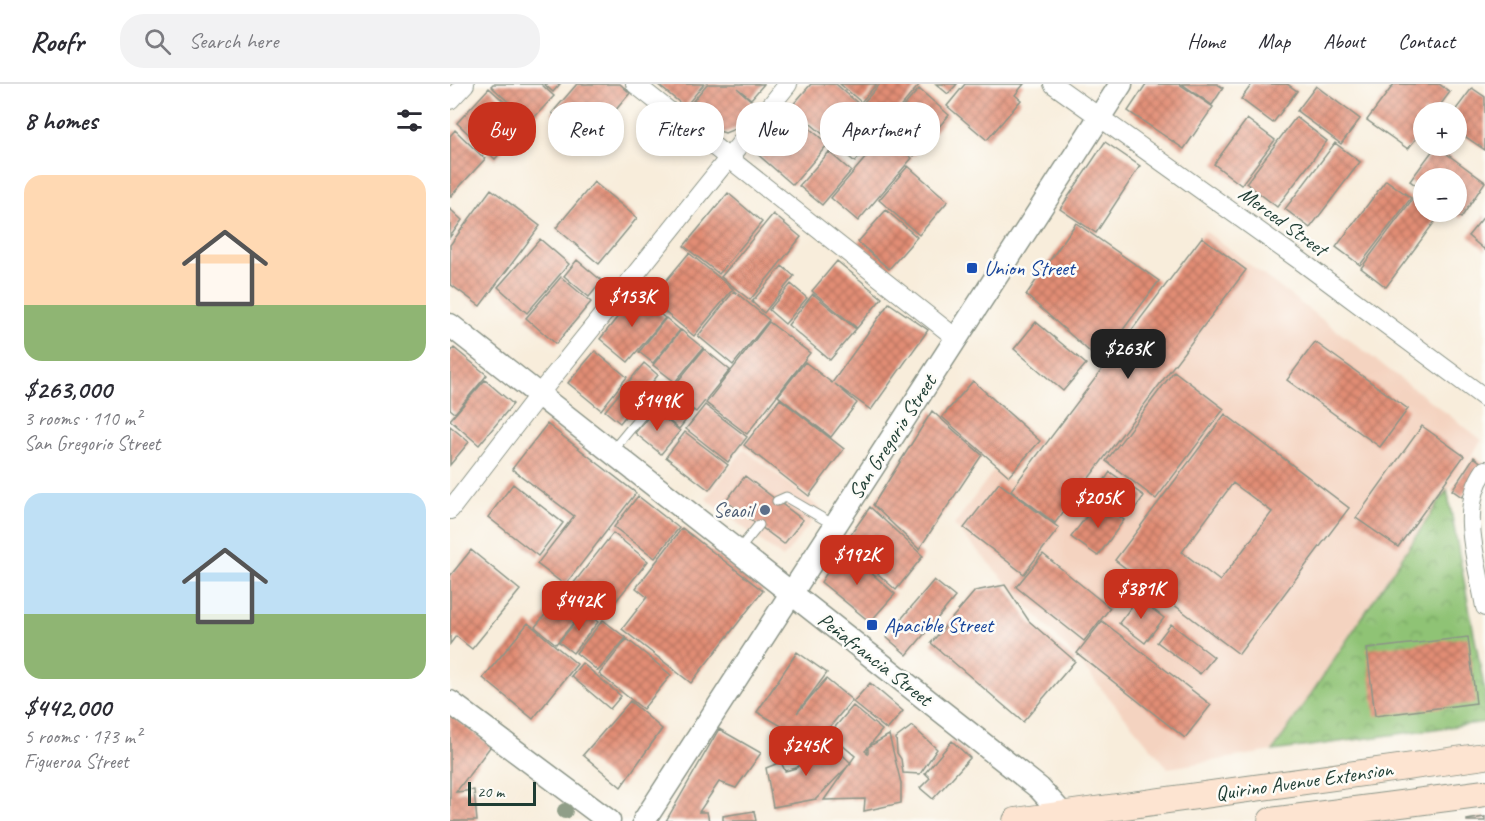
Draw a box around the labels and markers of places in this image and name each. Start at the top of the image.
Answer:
place label: Union Street [984,255,1077,281]
marker: Union Street [965,261,979,275]
pin: $153K [590,277,674,328]
pin: $263K [1086,329,1170,380]
pin: $149K [615,381,699,432]
pin: $205K [1056,478,1140,529]
place label: Seaoil [713,497,756,523]
marker: Seaoil [758,503,772,517]
pin: $192K [815,535,899,586]
pin: $381K [1099,569,1183,620]
pin: $442K [537,581,621,632]
place label: Apacible Street [884,612,995,638]
marker: Apacible Street [865,618,879,632]
pin: $245K [764,726,848,777]

